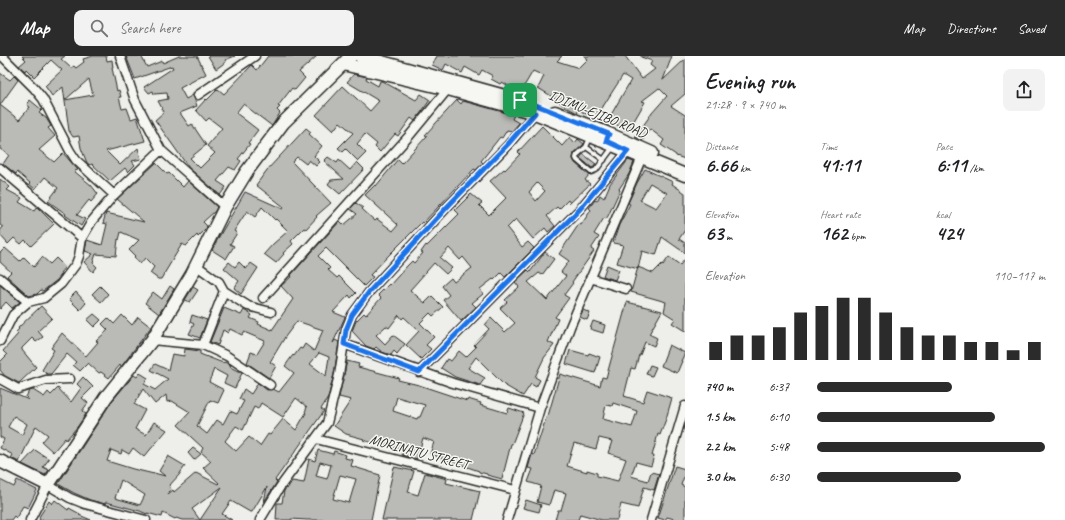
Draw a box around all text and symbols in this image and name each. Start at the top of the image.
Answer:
search box [74,10,354,46]
text: Map [20,16,50,40]
icon: search [88,17,110,39]
text: Search here [120,19,181,38]
text: Map [904,20,925,37]
text: Directions [947,20,996,37]
text: Saved [1018,20,1045,37]
text: Evening run [705,68,795,96]
button: share [1003,69,1045,111]
pin [503,83,537,117]
street label: IDIMU-EJIBO ROAD [546,87,651,142]
icon: arrive [509,89,531,111]
text: 21:28 · 9 × 740 m [705,97,786,113]
text: Distance [705,139,738,153]
text: Time [820,139,837,153]
text: Pace [936,139,953,153]
text: 6.66 [705,153,737,178]
text: 41:11 [820,153,860,178]
text: 6:11 [936,153,967,178]
text: km [737,161,751,175]
text: /km [967,161,984,175]
text: Elevation [705,207,739,221]
text: Heart rate [820,207,860,221]
text: kcal [936,207,950,221]
text: 63 [705,221,723,246]
text: 162 [820,221,848,246]
text: 424 [936,221,963,246]
text: m [723,229,732,243]
text: bpm [848,229,866,243]
text: Elevation [705,268,745,284]
text: 110–117 m [994,268,1045,284]
text: 740 m [705,379,733,395]
text: 6:37 [769,379,789,395]
text: 1.5 km [705,409,735,425]
text: 6:10 [769,409,789,425]
street label: MORINATU STREET [368,431,474,474]
text: 2.2 km [705,439,735,455]
text: 5:48 [769,439,789,455]
text: 3.0 km [705,469,735,485]
text: 6:30 [769,469,789,485]

